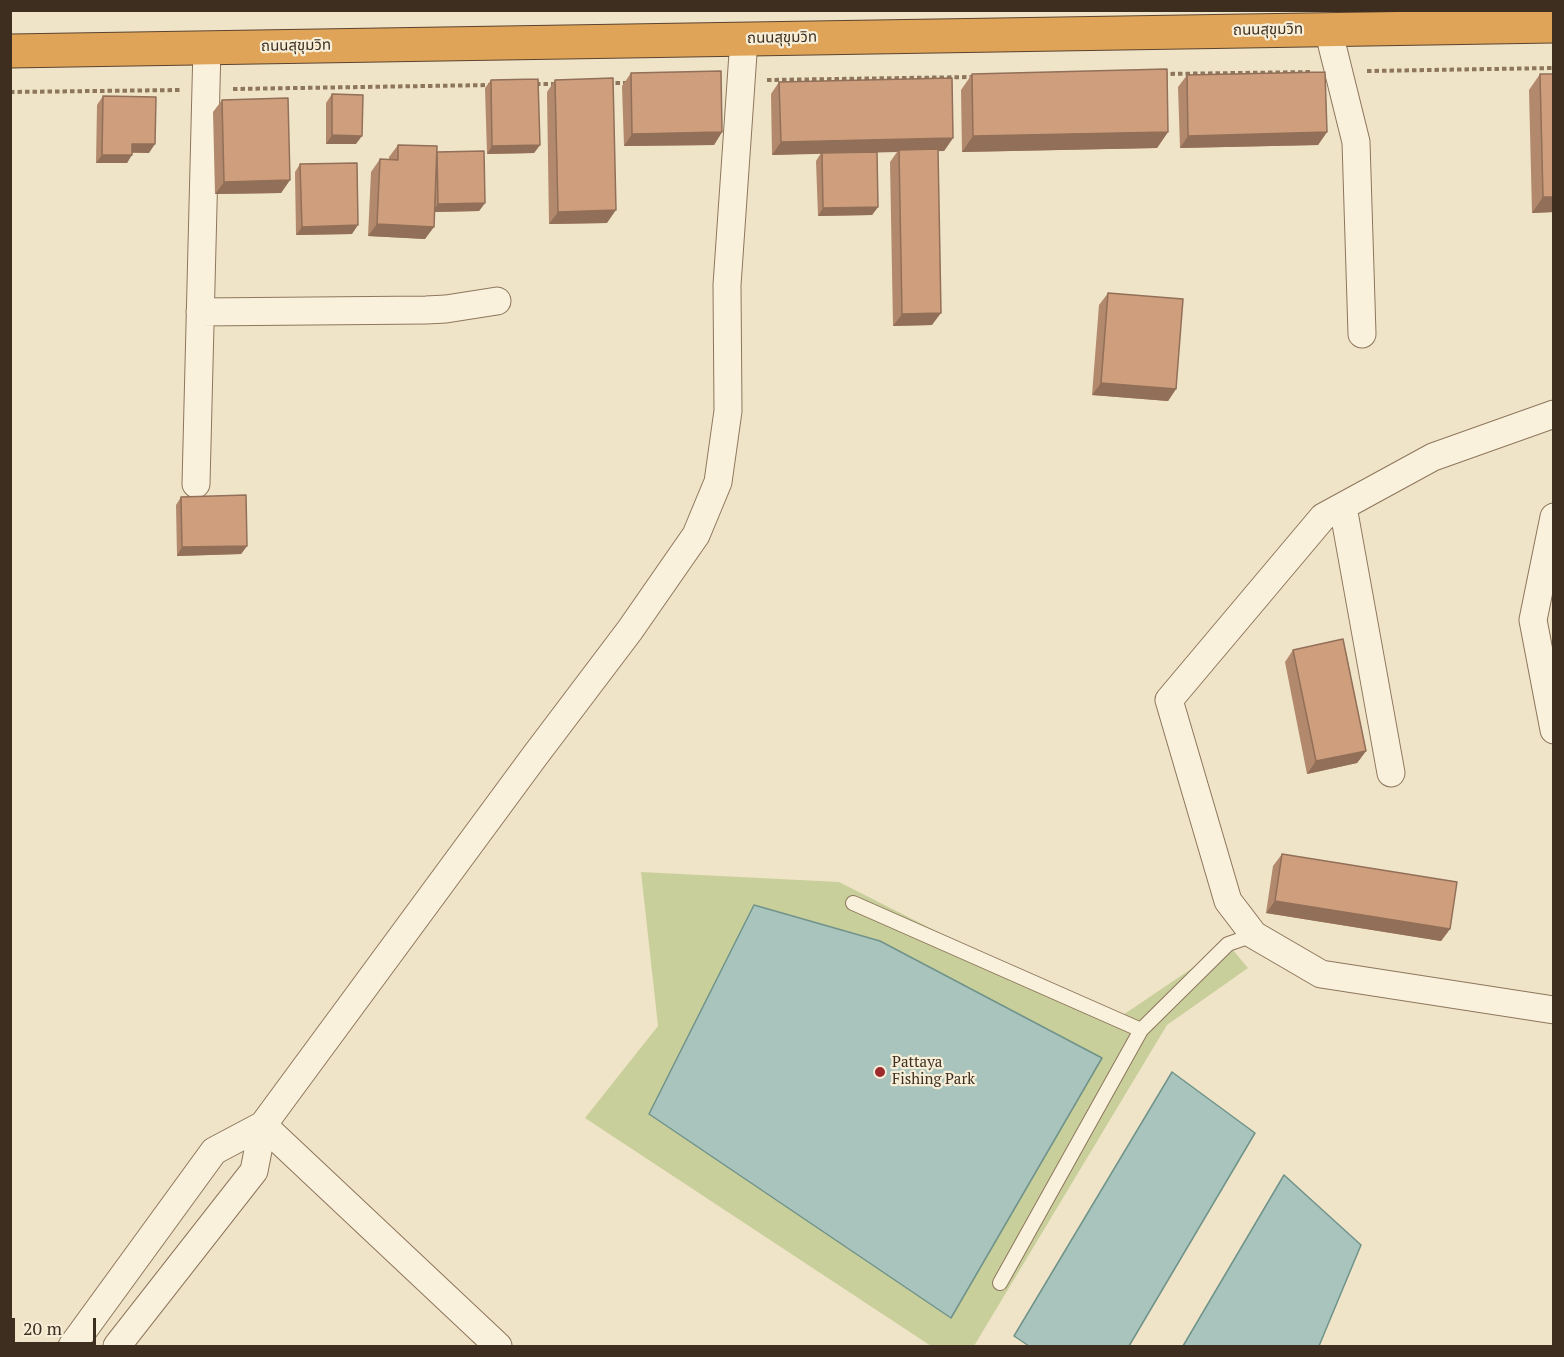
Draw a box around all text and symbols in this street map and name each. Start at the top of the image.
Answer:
street label: ถนนสุขุมวิท [1233,20,1303,40]
street label: ถนนสุขุมวิท [747,28,817,48]
street label: ถนนสุขุมวิท [261,36,331,56]
place label: Pattaya Fishing Park [892,1054,975,1089]
marker: Pattaya Fishing Park [873,1065,887,1079]
scale bar [15,1306,99,1344]
text: 20 m [23,1316,62,1340]

